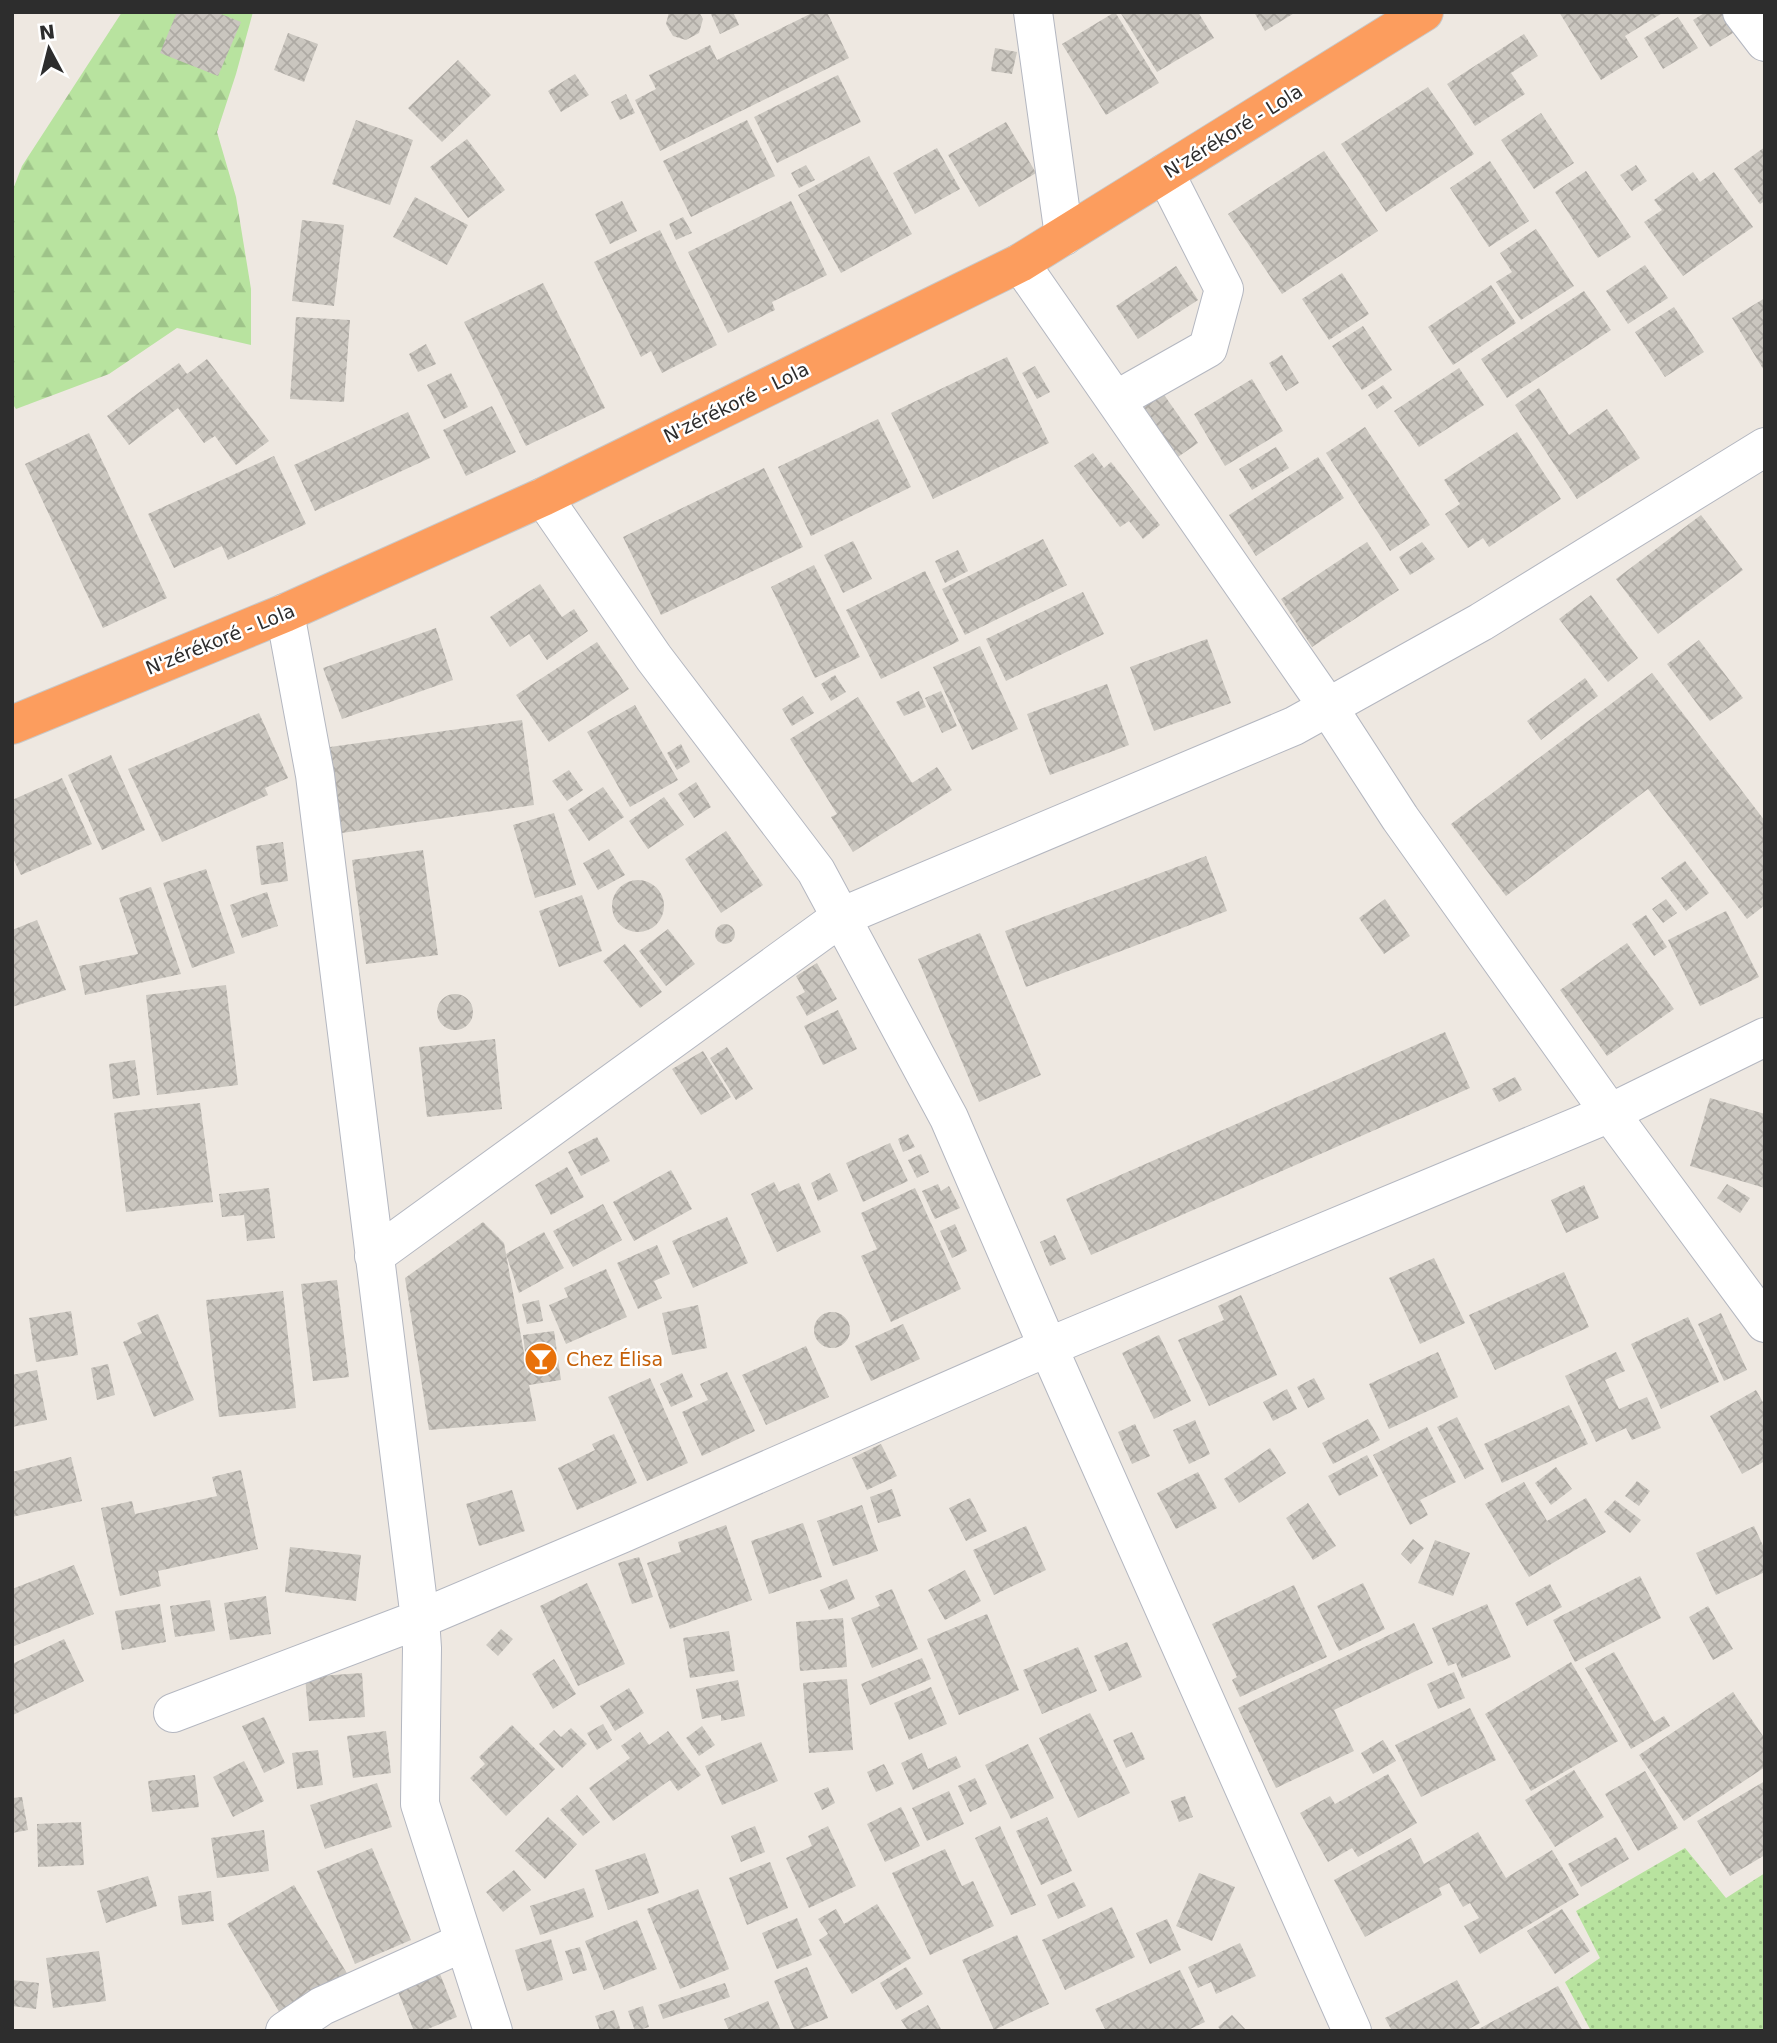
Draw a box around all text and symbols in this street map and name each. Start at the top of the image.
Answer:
north arrow [14,14,84,84]
text: N [38,20,56,44]
street label: N'zérékoré - Lola [1160,80,1306,182]
street label: N'zérékoré - Lola [660,357,812,447]
street label: N'zérékoré - Lola [142,599,298,679]
bar icon: Chez Élisa [522,1340,560,1378]
place label: Chez Élisa [566,1348,663,1370]

